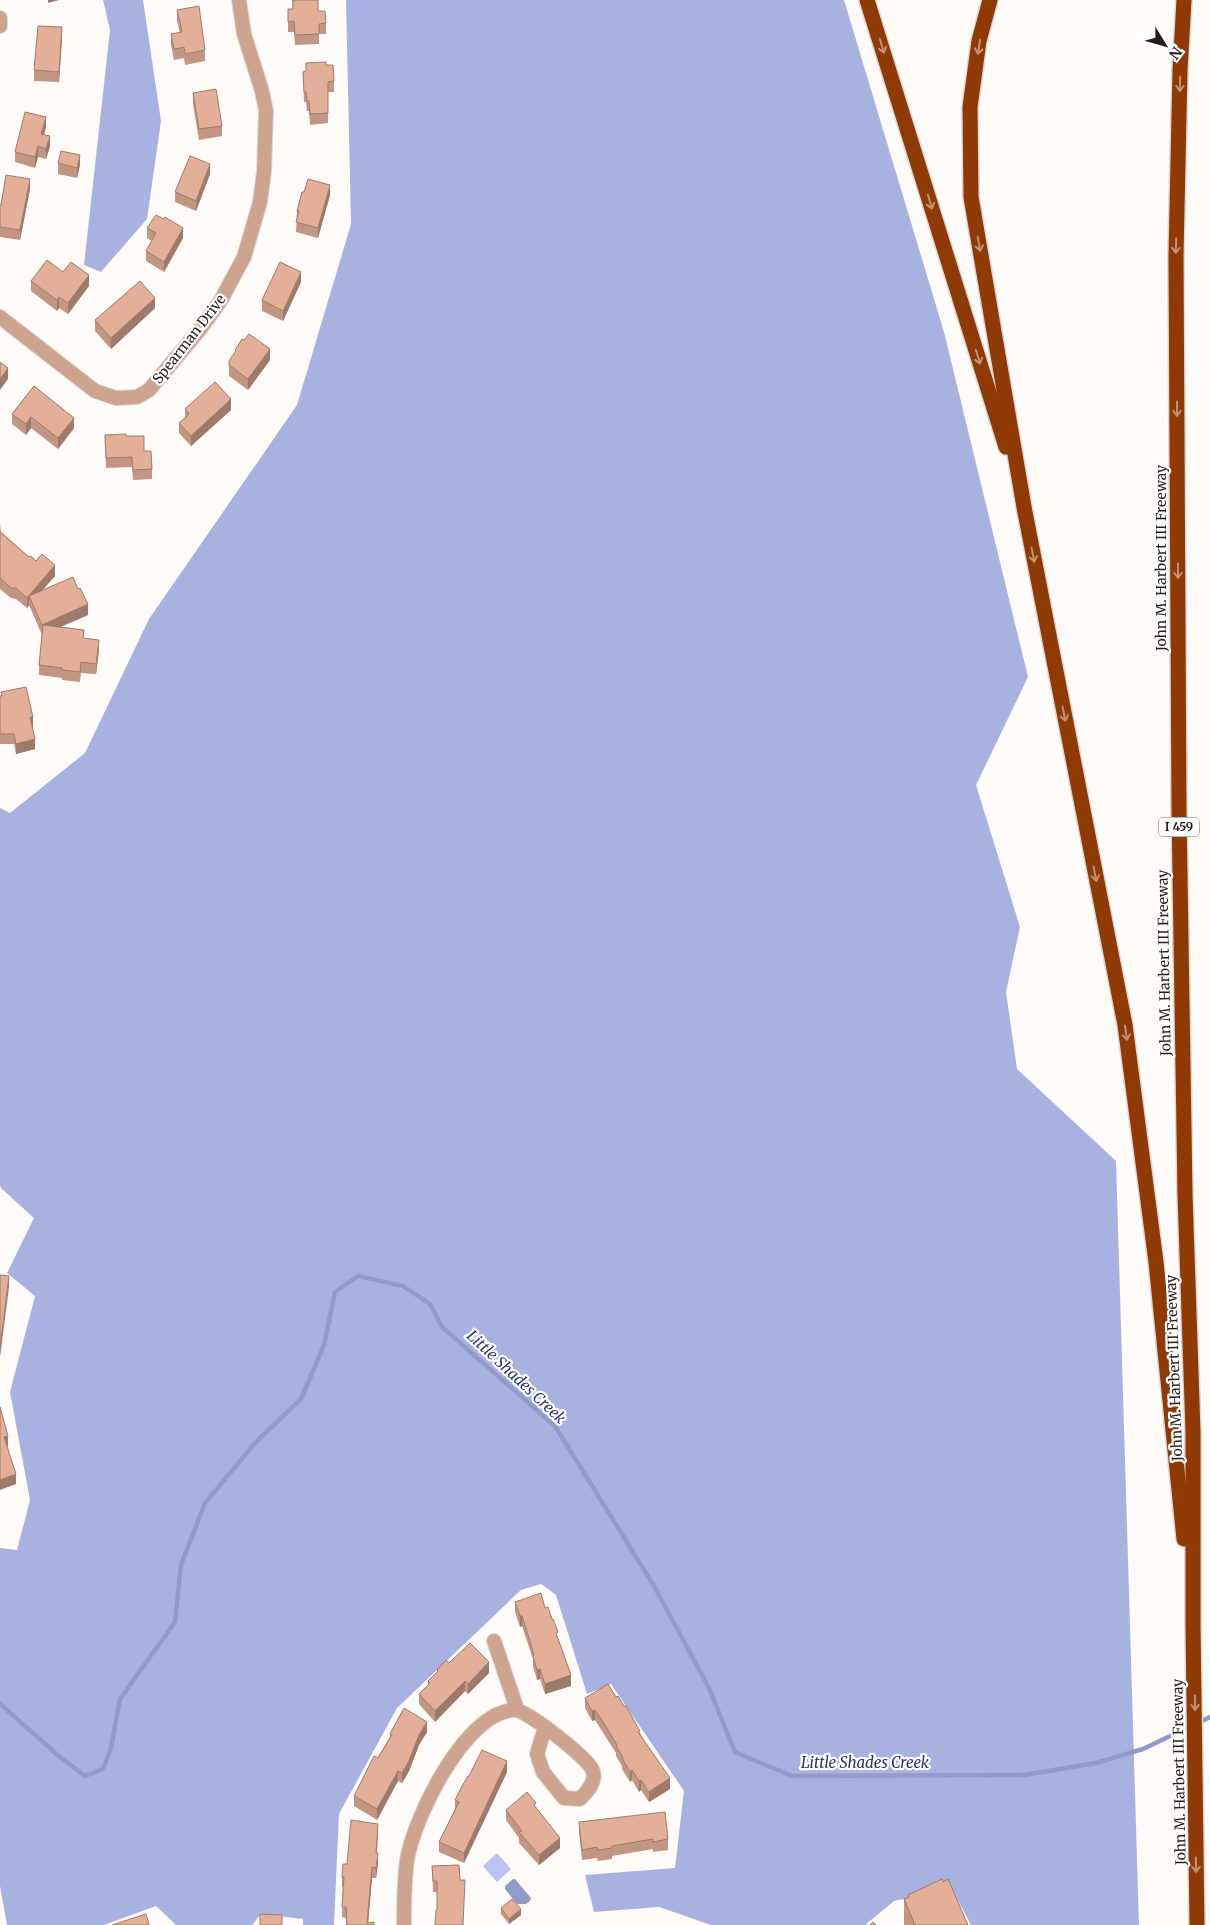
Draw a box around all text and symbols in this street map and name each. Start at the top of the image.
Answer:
north arrow [1140,20,1190,70]
one-way arrow [877,38,887,54]
one-way arrow [973,39,983,55]
text: N [1165,43,1186,63]
one-way arrow [1175,75,1185,91]
one-way arrow [926,193,935,209]
one-way arrow [974,235,984,251]
one-way arrow [1171,238,1181,254]
street label: Spearman Drive [148,291,230,387]
one-way arrow [973,349,983,365]
one-way arrow [1172,400,1182,416]
street label: John M. Harbert III Freeway [1152,464,1170,652]
one-way arrow [1029,546,1039,562]
one-way arrow [1173,562,1183,579]
one-way arrow [1060,706,1070,722]
road number: I 459 [1159,818,1199,836]
one-way arrow [1091,865,1101,881]
street label: John M. Harbert III Freeway [1153,869,1175,1057]
one-way arrow [1121,1025,1131,1041]
street label: John M. Harbert III Freeway [1162,1274,1186,1462]
water label: Little Shades Creek [463,1326,570,1428]
street label: John M. Harbert III Freeway [1168,1678,1190,1866]
one-way arrow [1190,1694,1200,1711]
water label: Little Shades Creek [801,1753,930,1772]
one-way arrow [1191,1857,1201,1873]

